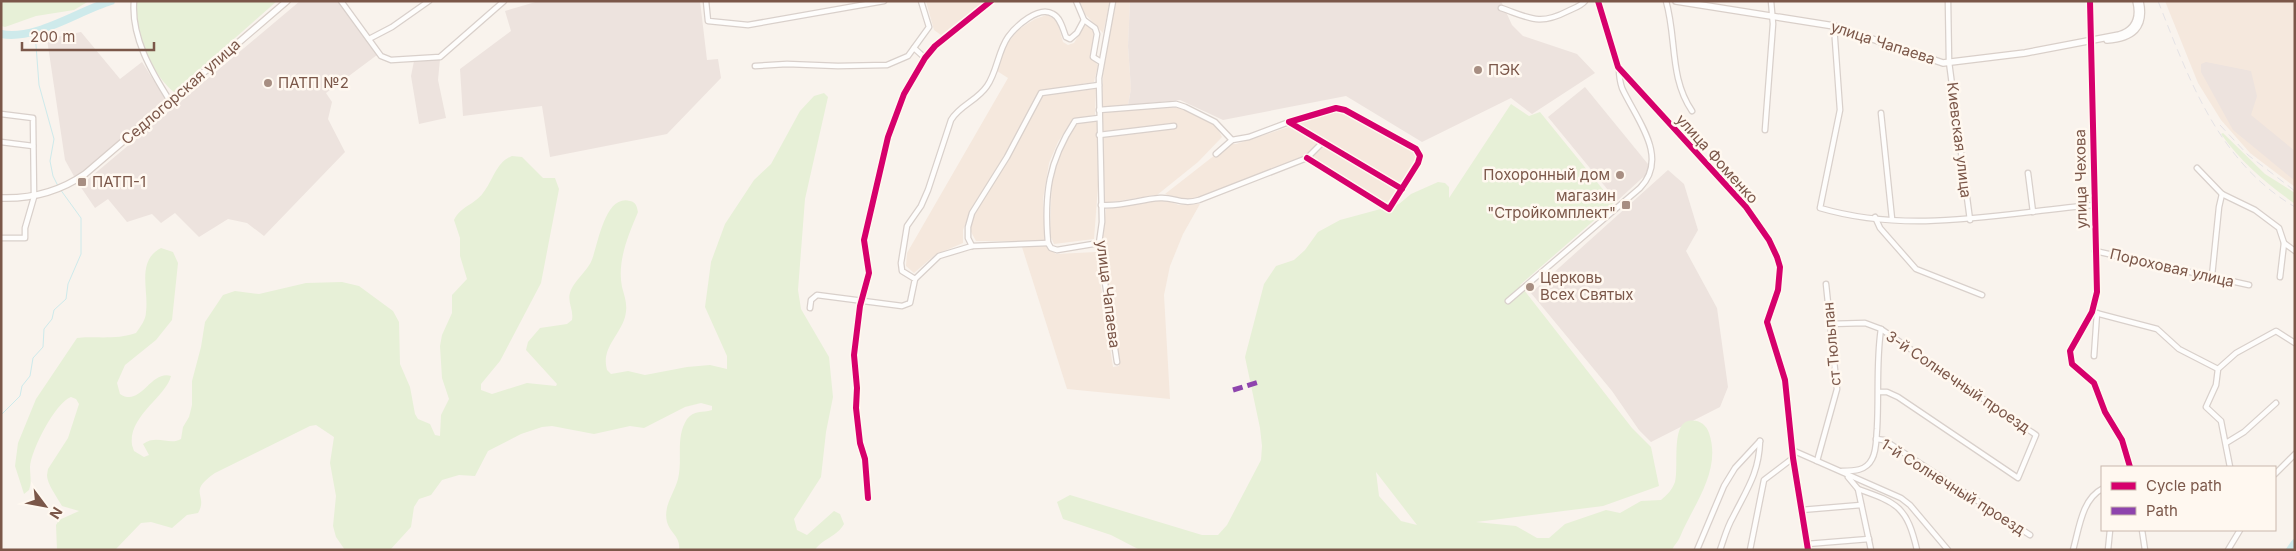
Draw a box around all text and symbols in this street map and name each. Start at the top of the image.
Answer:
street label: улица Чапаева [1829,17,1938,68]
scale bar [22,20,155,52]
text: 200 m [30,27,75,46]
street label: Седлогорская улица [117,35,244,148]
place label: ПЭК [1488,60,1520,79]
marker: ПЭК [1472,64,1484,76]
place label: ПАТП №2 [278,73,349,92]
marker: ПАТП №2 [262,77,274,89]
street label: Киевская улица [1943,81,1976,199]
street label: улица Фоменко [1672,110,1763,207]
street label: улица Чехова [2070,129,2091,229]
place label: Похоронный дом [1483,165,1610,184]
marker: Похоронный дом [1614,169,1626,181]
place label: ПАТП-1 [92,172,146,191]
marker: ПАТП-1 [76,176,88,188]
place label: магазин "Стройкомплект" [1487,186,1616,222]
marker: магазин "Стройкомплект" [1620,199,1632,211]
street label: улица Чапаева [1092,239,1125,349]
street label: Пороховая улица [2108,244,2236,291]
place label: Церковь Всех Святых [1540,268,1633,304]
marker: Церковь Всех Святых [1524,281,1536,293]
street label: ст Тюльпан [1818,301,1845,387]
street label: 3-й Солнечный проезд [1883,326,2034,437]
street label: 1-й Солнечный проезд [1878,434,2029,539]
legend [2101,466,2276,531]
text: Cycle path [2146,476,2222,495]
north arrow [20,481,70,531]
text: Path [2146,501,2178,520]
text: N [46,504,66,522]

